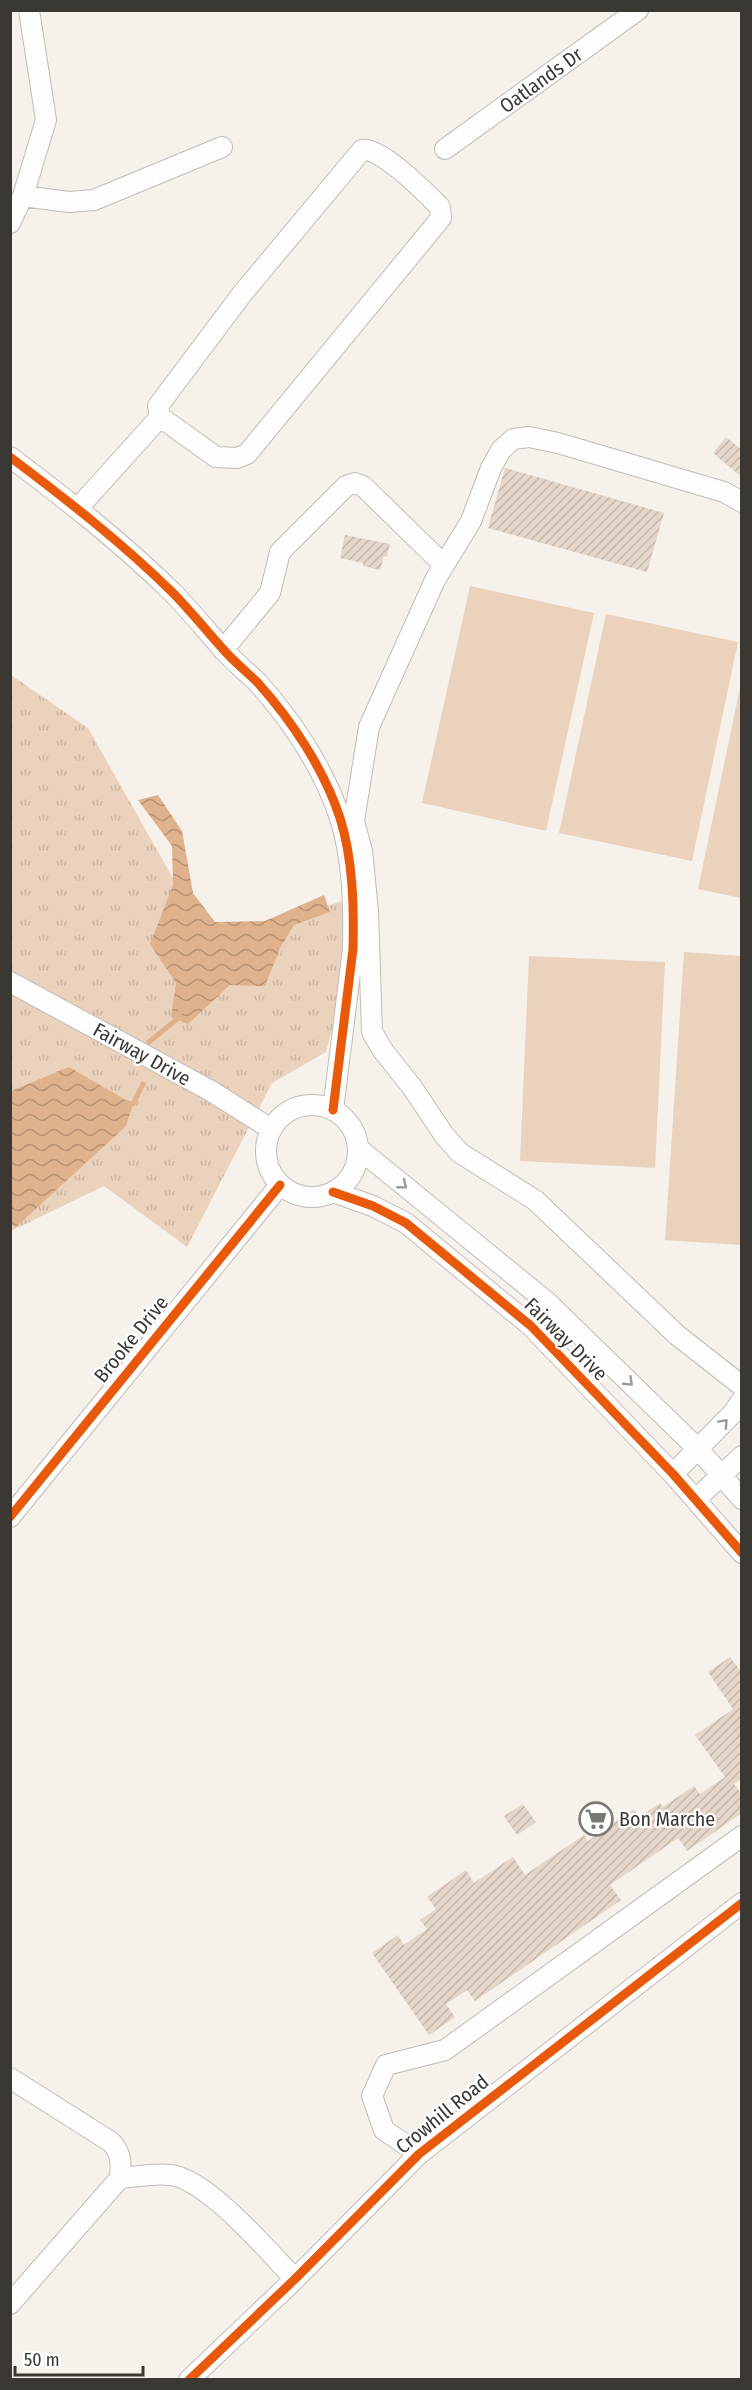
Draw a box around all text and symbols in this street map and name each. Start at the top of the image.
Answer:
street label: Oatlands Dr [495,42,587,118]
street label: Fairway Drive [89,1017,195,1091]
one-way arrow [397,1177,408,1188]
street label: Brooke Drive [89,1291,173,1387]
street label: Fairway Drive [519,1292,613,1386]
one-way arrow [623,1375,633,1386]
one-way arrow [717,1420,728,1430]
supermarket icon: Bon Marche [578,1801,614,1837]
place label: Bon Marche [619,1807,715,1831]
street label: Crowhill Road [391,2069,493,2159]
scale bar [15,2339,142,2377]
text: 50 m [24,2349,60,2371]

